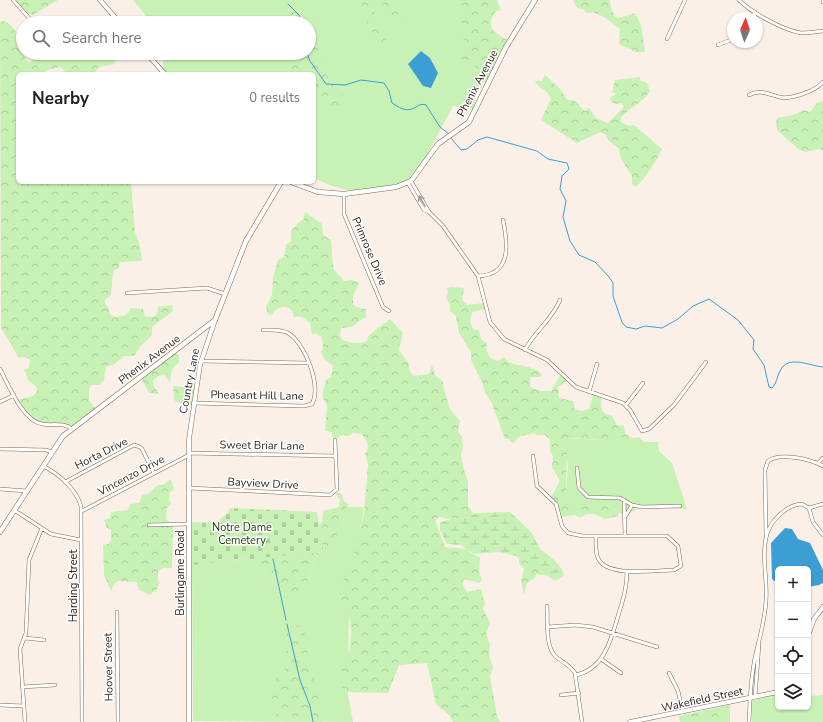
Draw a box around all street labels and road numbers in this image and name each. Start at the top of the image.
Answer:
street label: Phenix Avenue [453,47,501,119]
street label: Primrose Drive [348,215,391,288]
street label: Phenix Avenue [115,331,183,388]
street label: Country Lane [176,347,203,415]
street label: Pheasant Hill Lane [210,387,304,404]
street label: Horta Drive [72,434,130,473]
street label: Sweet Briar Lane [220,437,305,454]
street label: Vincenzo Drive [94,452,167,500]
street label: Bayview Drive [227,474,299,493]
street label: Burlingame Road [173,530,188,616]
street label: Harding Street [66,550,81,622]
street label: Hoover Street [100,632,117,701]
street label: Wakefield Street [660,683,744,715]

